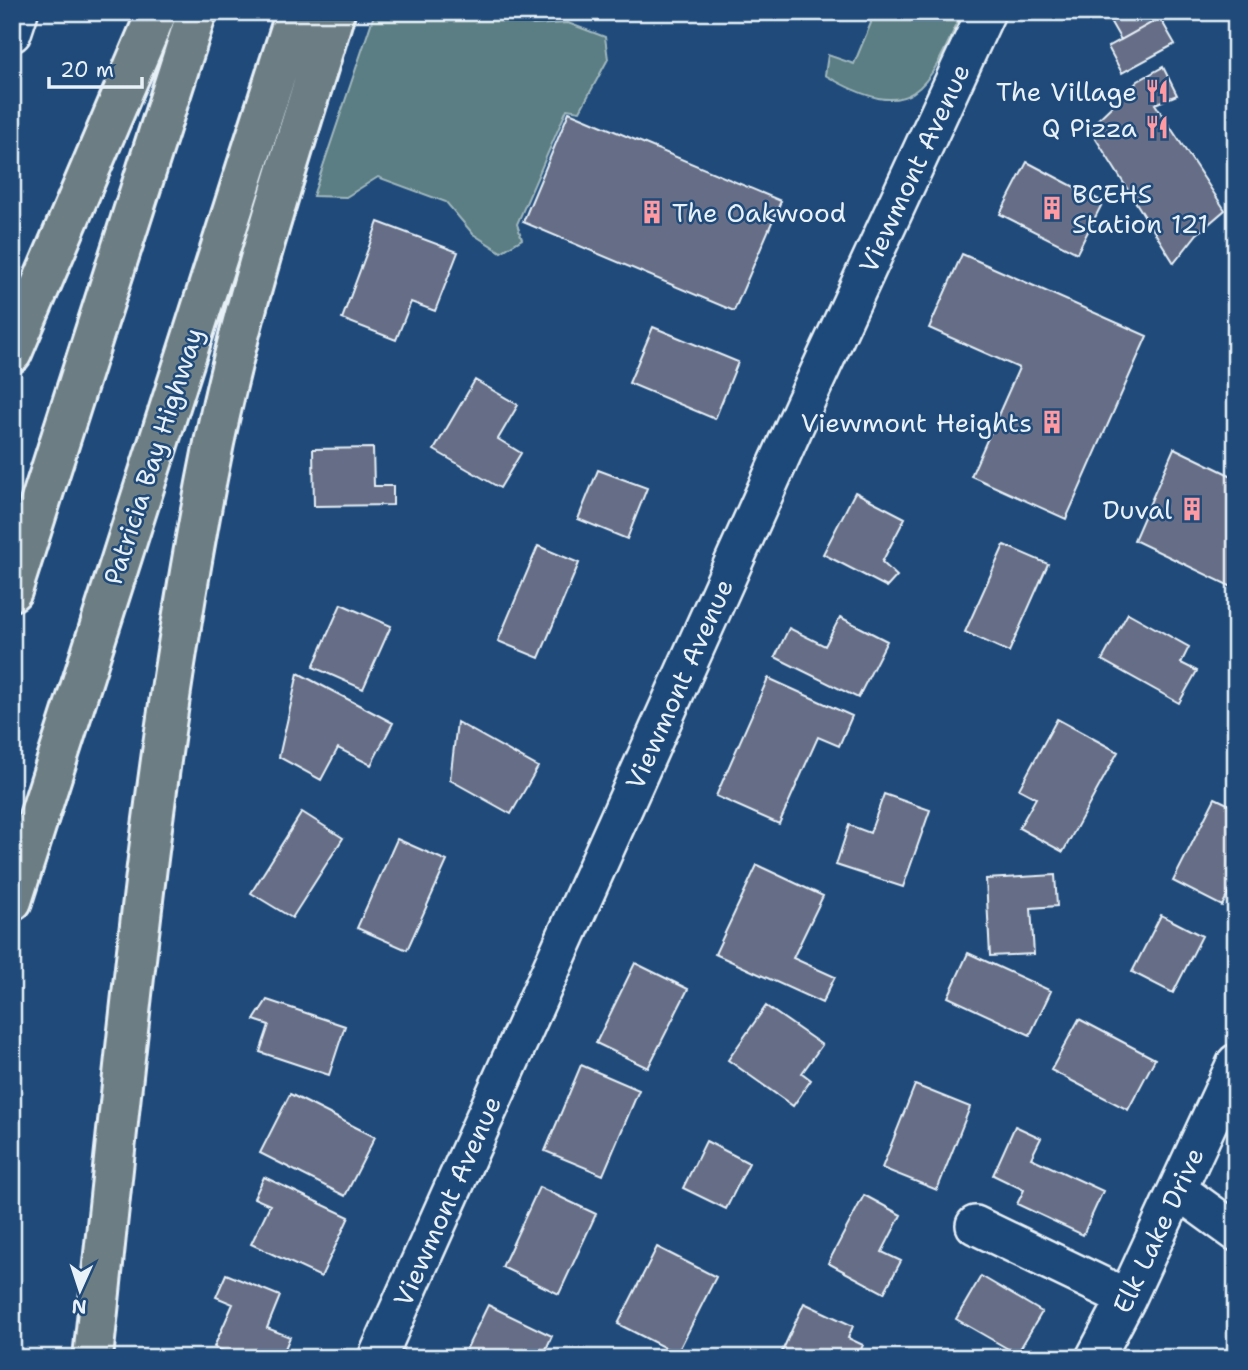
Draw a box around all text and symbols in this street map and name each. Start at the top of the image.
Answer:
scale bar [49,46,142,90]
text: 20 m [60,56,114,84]
street label: Viewmont Avenue [850,58,978,278]
place label: The Village [996,74,1137,109]
restaurant icon: The Village [1143,77,1171,105]
place label: Q Pizza [1042,110,1137,145]
restaurant icon: Q Pizza [1143,113,1171,141]
place label: BCEHS Station 121 [1072,176,1208,241]
building icon: BCEHS Station 121 [1038,194,1066,222]
place label: The Oakwood [672,195,846,230]
building icon: The Oakwood [638,198,666,226]
street label: Patricia Bay Highway [95,323,211,589]
place label: Viewmont Heights [801,405,1032,440]
building icon: Viewmont Heights [1038,408,1066,436]
place label: Duval [1102,492,1172,527]
building icon: Duval [1178,495,1206,523]
street label: Viewmont Avenue [617,573,741,795]
street label: Viewmont Avenue [385,1090,509,1312]
street label: Elk Lake Drive [1104,1141,1212,1319]
north arrow [46,1254,116,1324]
text: N [71,1294,87,1319]

